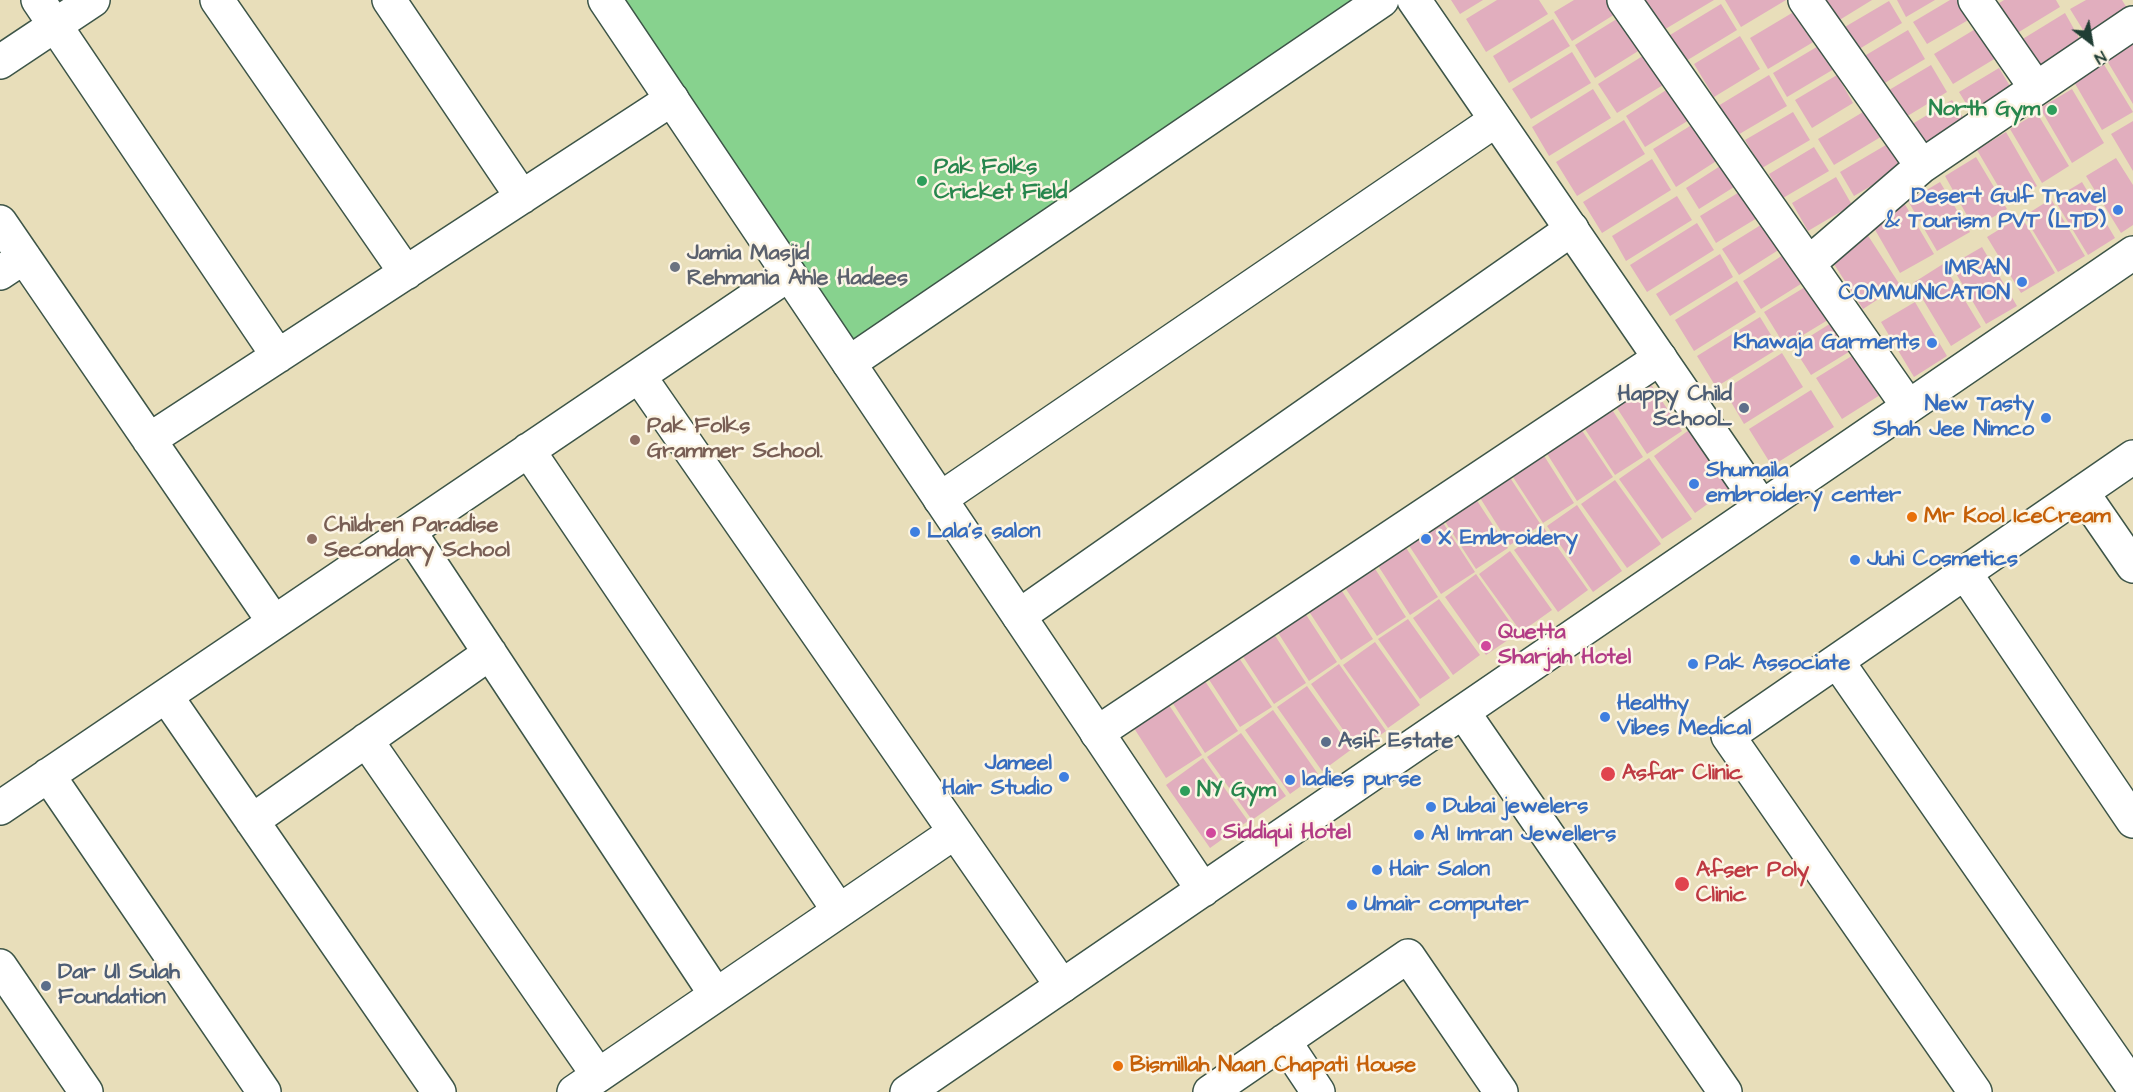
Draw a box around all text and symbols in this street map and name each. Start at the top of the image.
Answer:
north arrow [2061,12,2121,72]
text: N [2090,45,2110,69]
place label: North Gym [1929,97,2040,123]
marker: North Gym [2045,103,2059,117]
place label: Pak Folks Cricket Field [934,155,1067,206]
marker: Pak Folks Cricket Field [915,174,929,188]
place label: Desert Gulf Travel & Tourism PVT (LTD) [1885,184,2106,236]
marker: Desert Gulf Travel & Tourism PVT (LTD) [2111,203,2125,217]
place label: Jamia Masjid Rehmania Ahle Hadees [687,241,908,292]
place label: IMRAN COMMUNICATION [1839,256,2010,308]
marker: Jamia Masjid Rehmania Ahle Hadees [668,260,682,274]
marker: IMRAN COMMUNICATION [2015,275,2029,289]
place label: Khawaja Garments [1733,330,1920,356]
marker: Khawaja Garments [1925,336,1939,350]
place label: Happy Child SchooL [1618,382,1732,434]
place label: New Tasty Shah Jee Nimco [1873,392,2034,444]
marker: Happy Child SchooL [1737,401,1751,415]
marker: New Tasty Shah Jee Nimco [2039,411,2053,425]
place label: Pak Folks Grammer School. [647,414,823,466]
marker: Pak Folks Grammer School. [628,433,642,447]
place label: Shumaila embroidery center [1706,458,1901,510]
marker: Shumaila embroidery center [1687,477,1701,491]
place label: Mr Kool IceCream [1924,504,2111,530]
marker: Mr Kool IceCream [1905,510,1919,524]
place label: Children Paradise Secondary School [324,513,510,564]
place label: Lala's salon [927,519,1041,545]
marker: Lala's salon [908,525,922,539]
place label: X Embroidery [1438,526,1578,552]
marker: Children Paradise Secondary School [305,532,319,546]
marker: X Embroidery [1419,532,1433,546]
place label: Juhi Cosmetics [1867,547,2018,573]
marker: Juhi Cosmetics [1848,553,1862,567]
place label: Quetta Sharjah Hotel [1498,620,1631,672]
marker: Quetta Sharjah Hotel [1479,639,1493,653]
place label: Pak Associate [1705,651,1850,677]
marker: Pak Associate [1686,657,1700,671]
place label: Healthy Vibes Medical [1617,691,1752,742]
marker: Healthy Vibes Medical [1598,710,1612,724]
place label: Asif Estate [1338,729,1453,755]
marker: Asif Estate [1319,735,1333,749]
place label: Jameel Hair Studio [942,751,1052,802]
place label: Asfar Clinic [1622,761,1743,787]
marker: Asfar Clinic [1599,765,1617,783]
place label: ladies purse [1302,767,1422,793]
marker: Jameel Hair Studio [1057,770,1071,784]
marker: ladies purse [1283,773,1297,787]
place label: NY Gym [1197,778,1276,804]
marker: NY Gym [1178,784,1192,798]
place label: Dubai jewelers [1443,794,1588,820]
marker: Dubai jewelers [1424,800,1438,814]
place label: Siddiqui Hotel [1223,820,1351,846]
place label: Al Imran Jewellers [1431,822,1616,848]
marker: Siddiqui Hotel [1204,826,1218,840]
marker: Al Imran Jewellers [1412,828,1426,842]
place label: Hair Salon [1389,857,1490,883]
place label: Afser Poly Clinic [1696,858,1809,909]
marker: Hair Salon [1370,863,1384,877]
marker: Afser Poly Clinic [1673,875,1691,893]
place label: Umair computer [1364,892,1529,918]
marker: Umair computer [1345,898,1359,912]
place label: Dar Ul Sulah Foundation [58,960,180,1011]
marker: Dar Ul Sulah Foundation [39,979,53,993]
place label: Bismillah Naan Chapati House [1130,1053,1416,1079]
marker: Bismillah Naan Chapati House [1111,1059,1125,1073]

